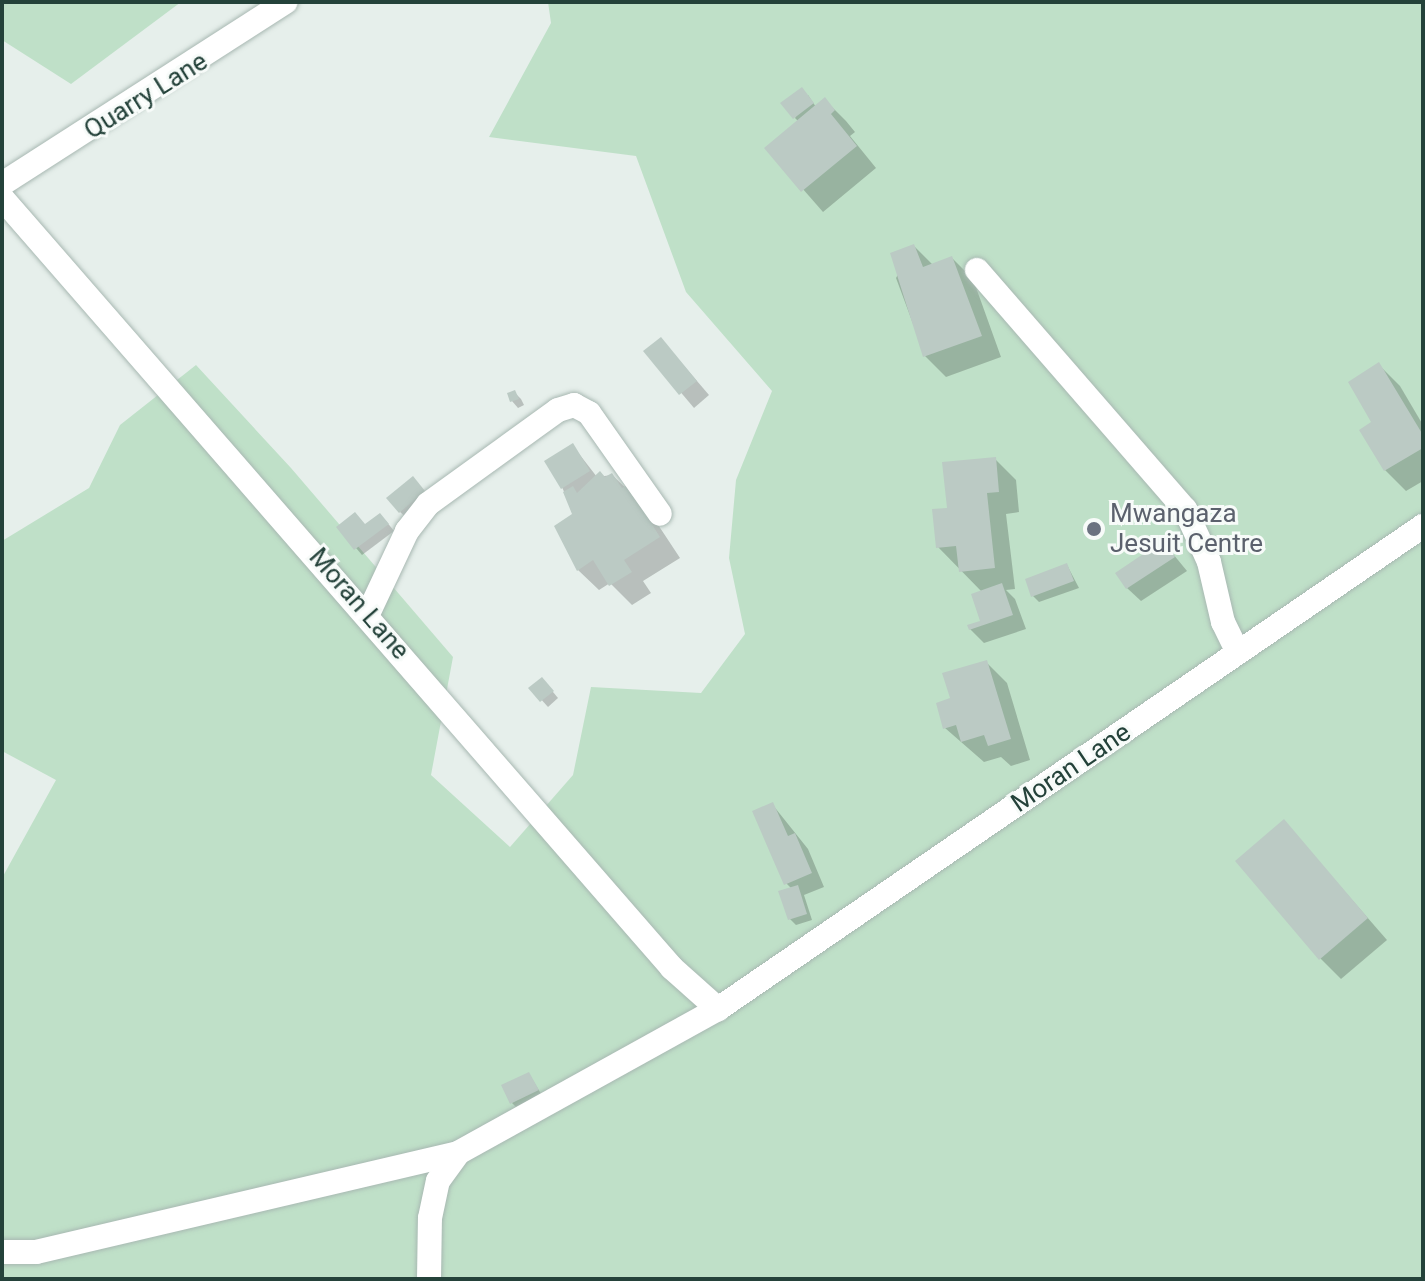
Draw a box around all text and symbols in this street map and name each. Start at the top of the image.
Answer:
street label: Quarry Lane [79,46,213,146]
place label: Mwangaza Jesuit Centre [1110,498,1263,560]
marker: Mwangaza Jesuit Centre [1085,520,1103,538]
street label: Moran Lane [302,542,416,666]
street label: Moran Lane [1005,717,1137,819]

